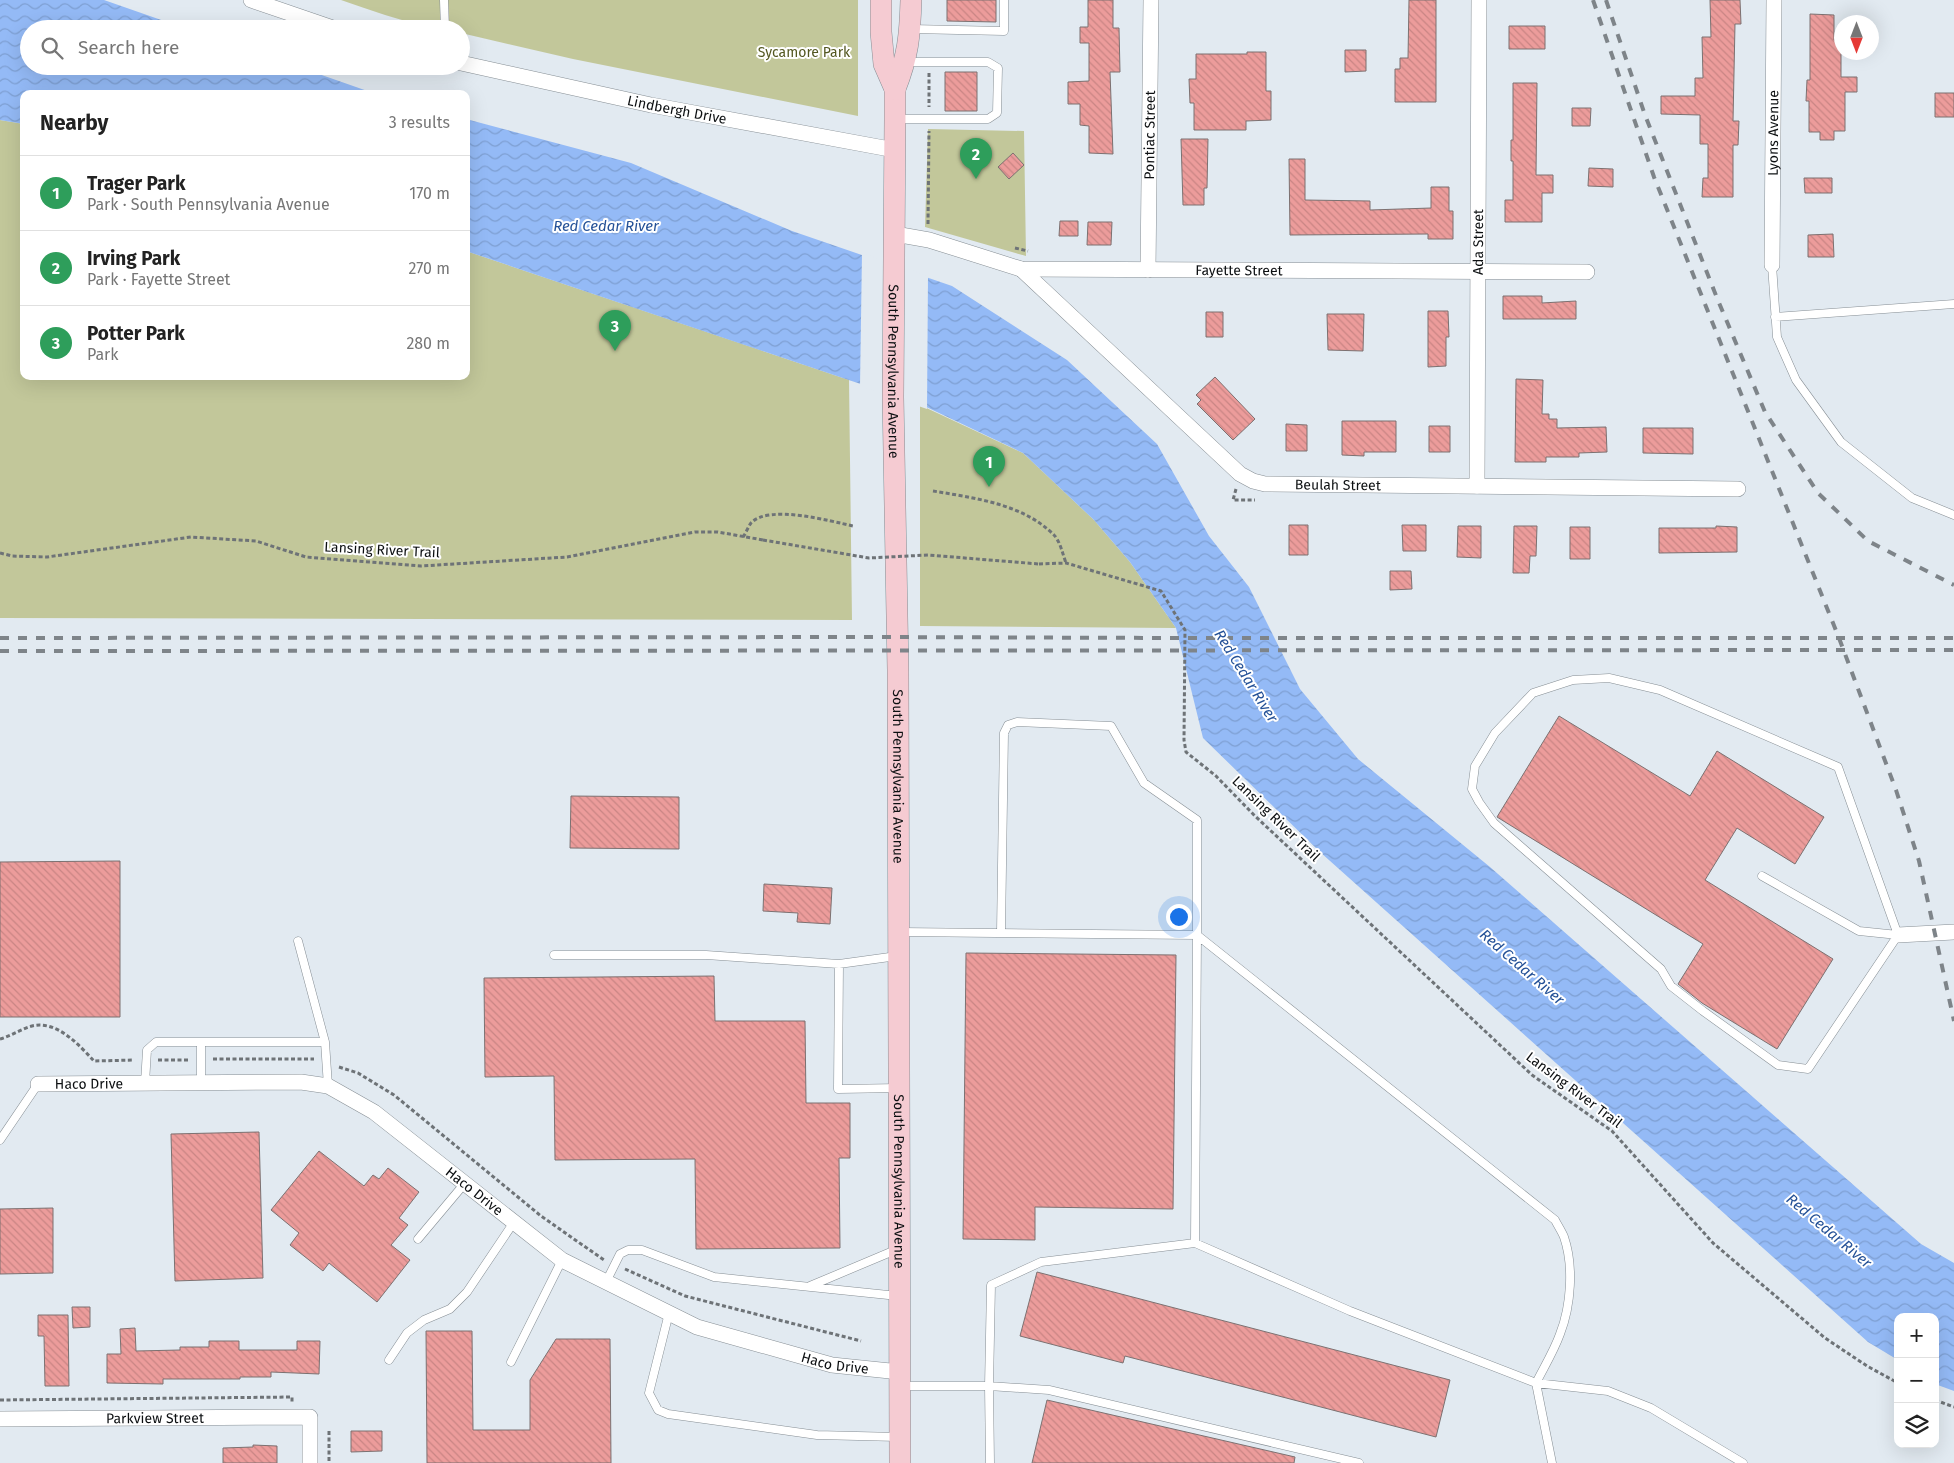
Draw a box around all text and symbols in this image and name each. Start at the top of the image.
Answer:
north arrow [1834,15,1879,60]
search box [20,20,470,75]
icon: search [38,34,66,62]
text: Search here [78,36,179,59]
park label: Sycamore Park [758,44,851,61]
street label: Pontiac Street [1141,89,1159,180]
street label: Lyons Avenue [1764,90,1782,176]
street label: Lindbergh Drive [626,92,728,127]
text: Nearby [40,110,108,136]
text: 3 results [389,113,450,132]
pin: 2 [960,138,992,179]
text: Trager Park [87,172,185,195]
text: 1 [52,184,60,203]
text: 170 m [409,184,450,203]
text: Park · South Pennsylvania Avenue [87,195,330,214]
street label: Ada Street [1469,208,1487,275]
water label: Red Cedar River [553,217,660,235]
text: Irving Park [87,247,180,270]
text: 2 [52,259,60,278]
text: 270 m [408,259,450,278]
street label: Fayette Street [1195,261,1284,279]
text: Park · Fayette Street [87,270,230,289]
street label: South Pennsylvania Avenue [884,284,903,459]
pin: 3 [599,310,631,351]
text: Potter Park [87,322,185,345]
text: 3 [52,334,60,353]
text: 280 m [406,334,450,353]
text: Park [87,345,119,364]
pin: 1 [973,446,1005,487]
street label: Beulah Street [1295,476,1382,494]
street label: Lansing River Trail [324,538,440,562]
water label: Red Cedar River [1210,626,1282,727]
street label: South Pennsylvania Avenue [890,689,907,864]
street label: Lansing River Trail [1228,773,1324,865]
your location [1166,904,1192,930]
water label: Red Cedar River [1476,926,1569,1009]
street label: Lansing River Trail [1523,1048,1625,1132]
street label: Haco Drive [55,1075,123,1092]
street label: South Pennsylvania Avenue [891,1094,908,1269]
street label: Haco Drive [442,1163,507,1219]
water label: Red Cedar River [1783,1190,1876,1273]
map controls [1894,1313,1939,1448]
button: + [1894,1313,1939,1358]
street label: Haco Drive [799,1348,869,1377]
button: − [1894,1358,1939,1403]
button: layers [1894,1403,1939,1448]
street label: Parkview Street [106,1409,205,1427]

